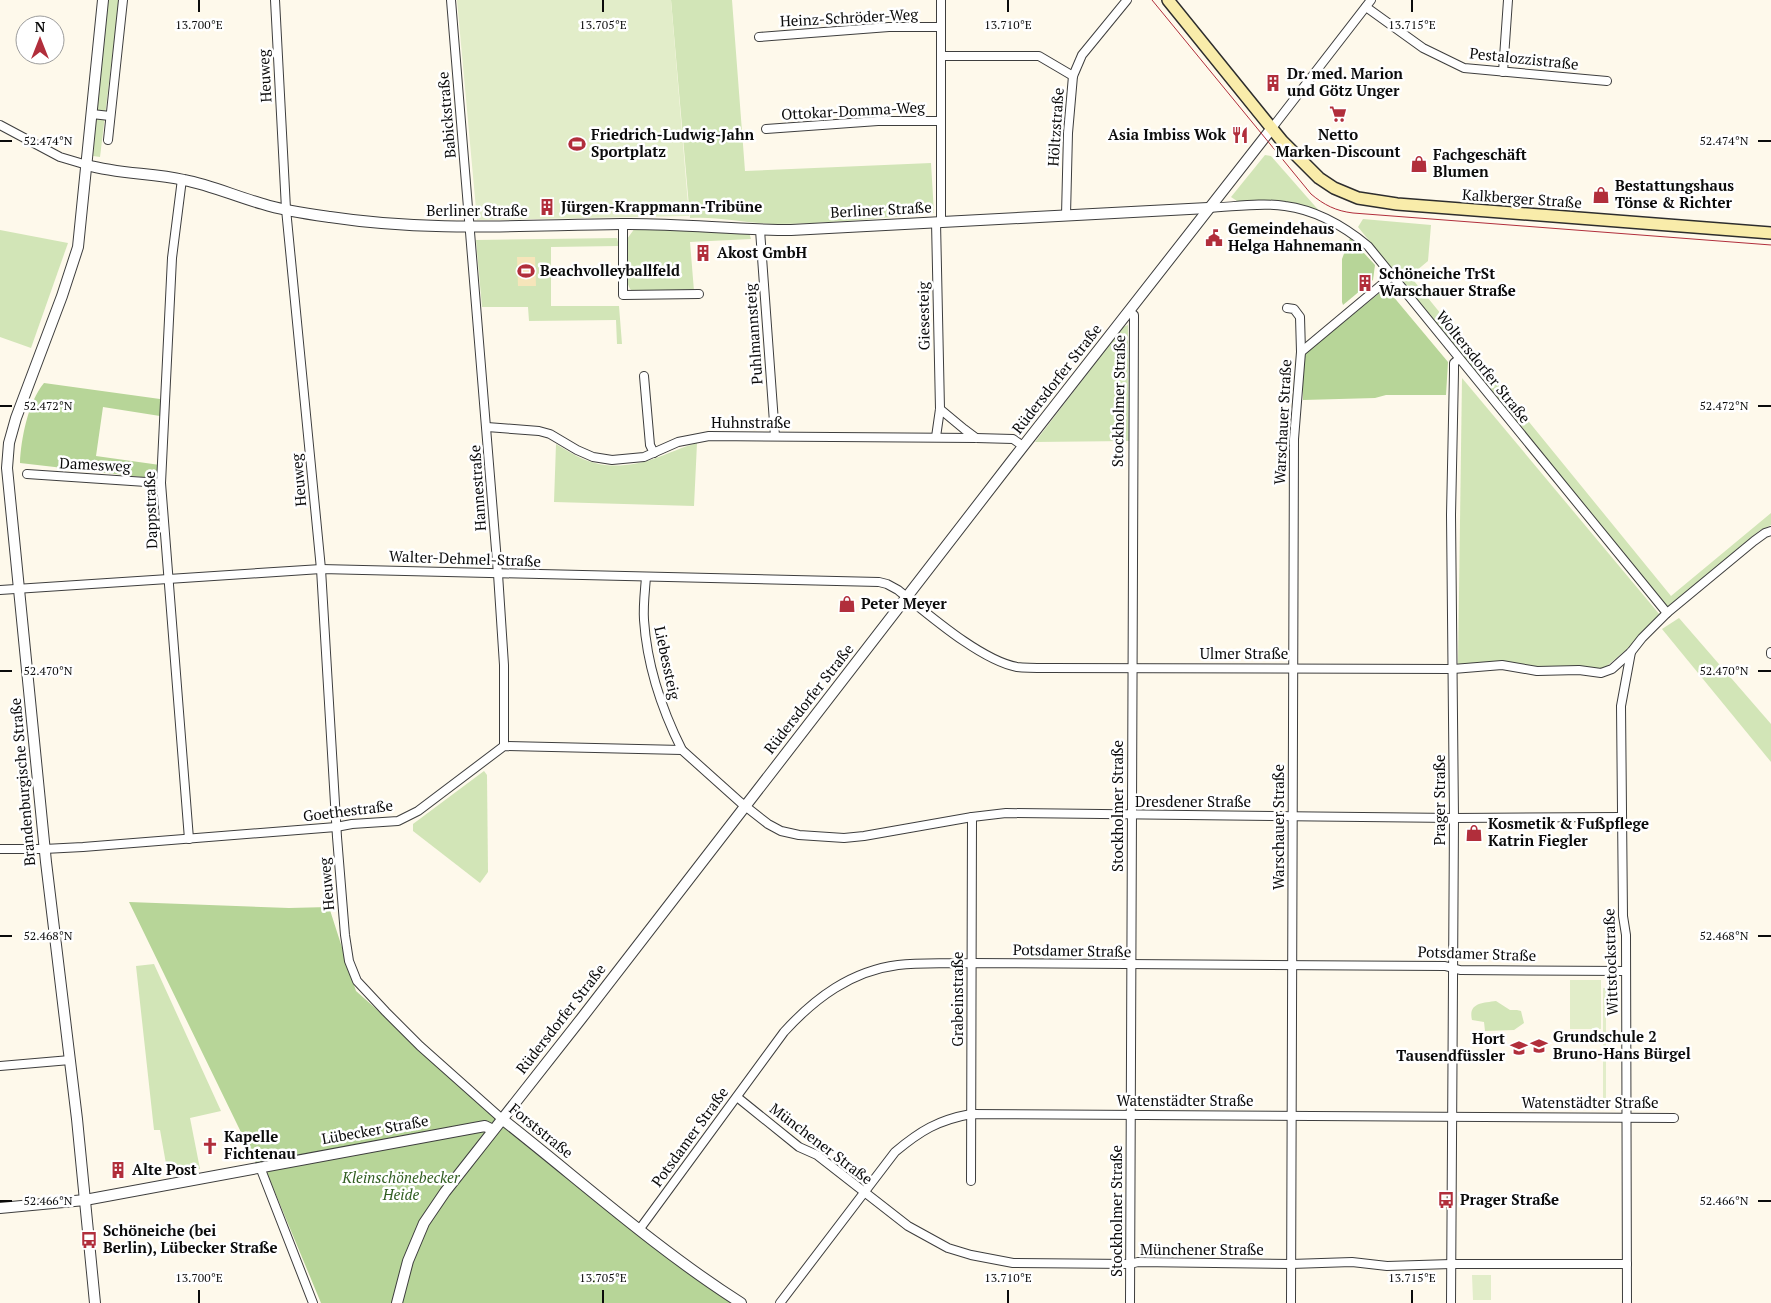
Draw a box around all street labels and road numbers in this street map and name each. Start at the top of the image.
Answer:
street label: Heinz-Schröder-Weg [779,3,920,31]
street label: Pestalozzistraße [1469,42,1580,74]
street label: Heuweg [253,48,275,103]
street label: Babickstraße [432,71,460,159]
street label: Höltzstraße [1042,87,1068,167]
street label: Ottokar-Domma-Weg [781,96,926,124]
street label: Kalkberger Straße [1462,184,1583,212]
street label: Berliner Straße [830,196,932,222]
street label: Berliner Straße [426,200,528,220]
street label: Giesesteig [912,281,934,350]
street label: Puhlmannsteig [739,282,767,385]
street label: Woltersdorfer Straße [1432,306,1535,427]
street label: Rüdersdorfer Straße [1007,319,1106,438]
street label: Stockholmer Straße [1107,335,1129,467]
street label: Warschauer Straße [1269,359,1295,485]
street label: Huhnstraße [711,412,791,432]
street label: Hannestraße [464,444,490,532]
street label: Damesweg [59,452,132,476]
street label: Heuweg [286,452,310,507]
street label: Dappstraße [139,471,161,549]
street label: Walter-Dehmel-Straße [389,545,541,571]
street label: Liebessteig [650,624,686,702]
street label: Rüdersdorfer Straße [759,639,858,758]
street label: Ulmer Straße [1200,643,1288,663]
street label: Brandenburgische Straße [5,697,39,867]
street label: Stockholmer Straße [1107,740,1127,872]
street label: Prager Straße [1429,754,1449,846]
street label: Warschauer Straße [1268,764,1288,890]
street label: Dresdener Straße [1135,791,1251,811]
street label: Goethestraße [302,795,394,825]
street label: Heuweg [314,856,338,911]
street label: Wittstockstraße [1598,908,1622,1016]
street label: Potsdamer Straße [1013,939,1131,961]
street label: Potsdamer Straße [1417,941,1537,965]
street label: Grabeinstraße [947,951,967,1047]
street label: Rüdersdorfer Straße [511,959,610,1078]
street label: Potsdamer Straße [646,1083,732,1190]
street label: Watenstädter Straße [1116,1090,1254,1110]
street label: Watenstädter Straße [1521,1092,1659,1112]
street label: Forststraße [505,1098,578,1162]
street label: Münchener Straße [766,1098,877,1188]
street label: Lübecker Straße [320,1110,430,1148]
street label: Stockholmer Straße [1106,1145,1126,1277]
street label: Münchener Straße [1140,1239,1264,1259]

